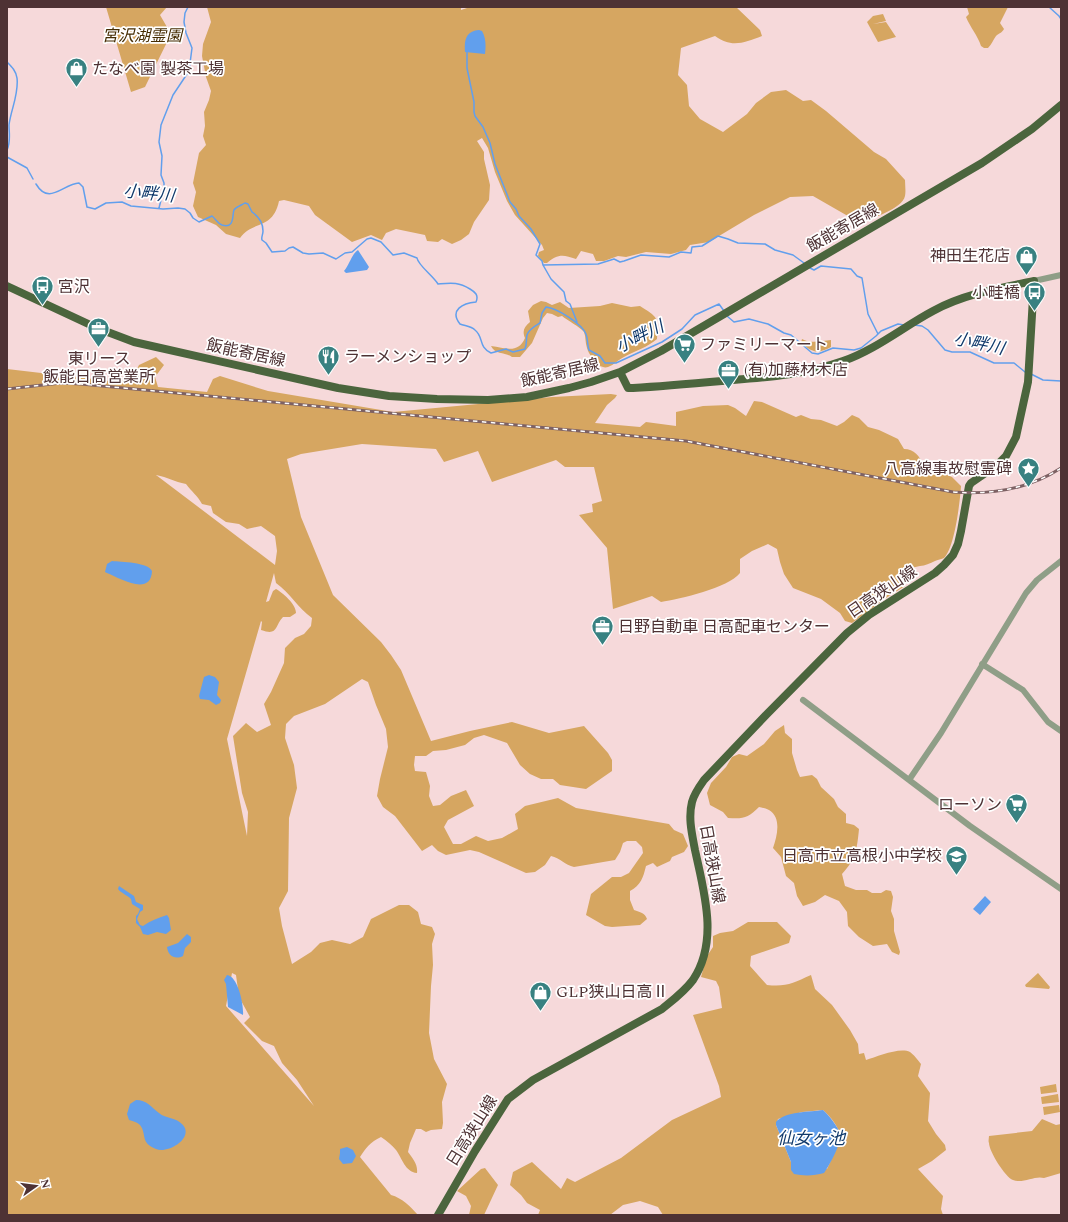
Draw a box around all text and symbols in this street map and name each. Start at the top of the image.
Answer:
park label: 宮沢湖霊園 [102,24,184,48]
shop icon: たなべ園 製茶工場 [63,56,89,89]
place label: たなべ園 製茶工場 [92,57,224,81]
water label: 小畔川 [122,178,178,210]
street label: 飯能寄居線 [802,198,884,258]
shop icon: 神田生花店 [1013,243,1039,276]
place label: 神田生花店 [930,244,1010,268]
bus stop icon: 宮沢 [29,274,55,307]
place label: 宮沢 [58,275,90,299]
bus stop icon: 小畦橋 [1022,280,1048,313]
place label: 小畦橋 [972,281,1020,305]
water label: 小畔川 [611,313,670,360]
office icon: 東リース 飯能日高営業所 [86,316,112,349]
water label: 小畔川 [951,326,1009,362]
supermarket icon: ファミリーマート [672,332,698,365]
street label: 飯能寄居線 [204,333,288,373]
place label: ファミリーマート [700,333,828,357]
restaurant icon: ラーメンショップ [315,344,341,377]
place label: ラーメンショップ [344,345,471,369]
place label: 東リース 飯能日高営業所 [43,347,155,389]
street label: 飯能寄居線 [518,352,602,394]
office icon: (有)加藤材木店 [716,357,742,390]
place label: (有)加藤材木店 [744,358,848,382]
place icon: 八高線事故慰霊碑 [1015,456,1041,489]
place label: 八高線事故慰霊碑 [884,457,1012,481]
street label: 日高狭山線 [842,560,922,624]
office icon: 日野自動車 日高配車センター [589,614,615,647]
place label: 日野自動車 日高配車センター [618,615,830,639]
supermarket icon: ローソン [1004,792,1030,825]
place label: ローソン [938,793,1002,817]
street label: 日高狭山線 [693,823,731,905]
school or university icon: 日高市立高根小中学校 [944,843,970,876]
place label: 日高市立高根小中学校 [782,844,942,868]
shop icon: GLP狭山日高Ⅱ [527,979,553,1012]
place label: GLP狭山日高Ⅱ [556,980,668,1004]
street label: 日高狭山線 [441,1091,503,1171]
water label: 仙女ヶ池 [777,1126,847,1152]
north arrow [16,1166,56,1206]
text: N [36,1177,55,1190]

